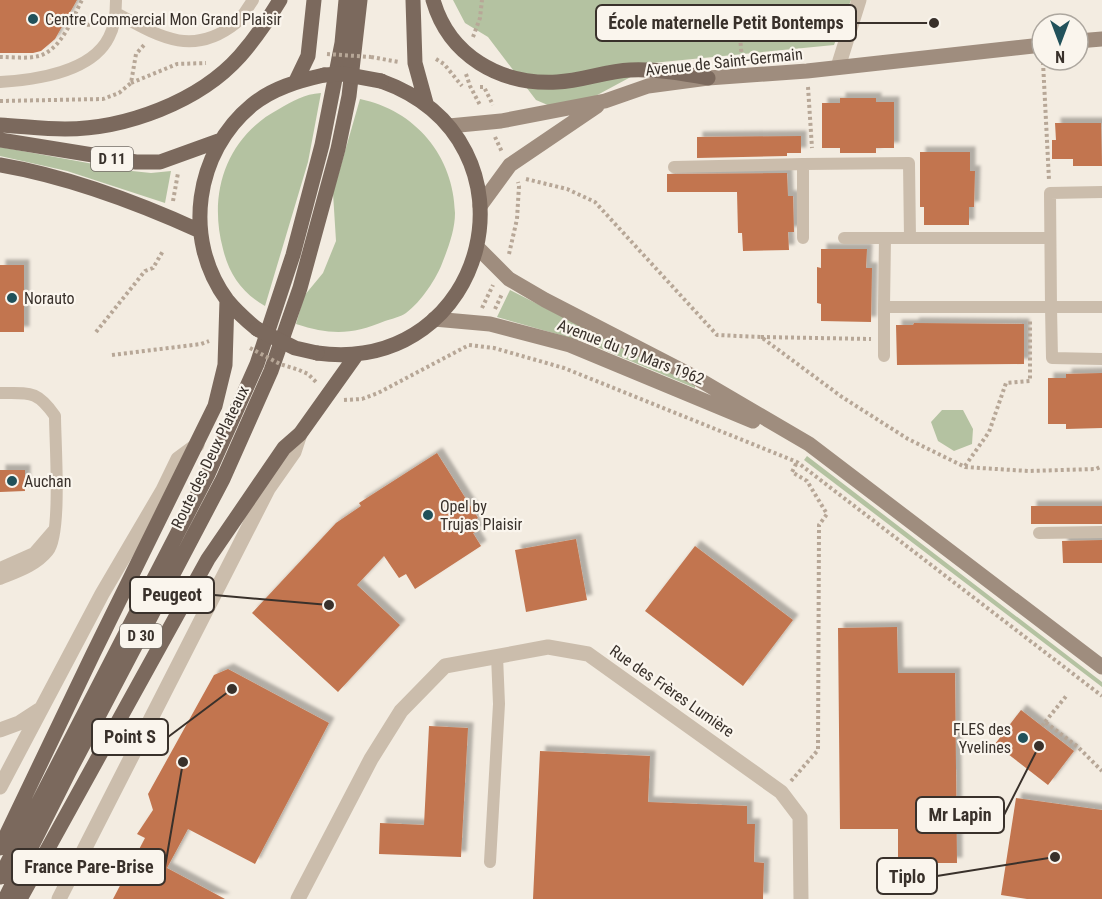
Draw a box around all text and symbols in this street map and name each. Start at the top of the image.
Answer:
callout: École maternelle Petit Bontemps [596,5,856,41]
place label: Centre Commercial Mon Grand Plaisir [45,10,282,29]
marker: Centre Commercial Mon Grand Plaisir [26,12,40,26]
text: École maternelle Petit Bontemps [608,12,844,33]
north arrow [1030,12,1090,72]
street label: Avenue de Saint-Germain [644,44,804,80]
text: N [1055,47,1065,66]
road number: D 11 [91,147,133,171]
place label: Norauto [24,289,75,308]
marker: Norauto [5,291,19,305]
street label: Avenue du 19 Mars 1962 [555,315,707,389]
street label: Route des Deux Plateaux [167,383,253,531]
place label: Auchan [24,472,71,491]
marker: Auchan [5,474,19,488]
place label: Opel by Trujas Plaisir [440,497,522,534]
marker: Opel by Trujas Plaisir [421,508,435,522]
callout: Peugeot [130,577,214,613]
text: Peugeot [142,584,202,605]
road number: D 30 [120,624,162,648]
street label: Rue des Frères Lumière [606,641,738,741]
callout: Point S [92,719,168,755]
place label: FLES des Yvelines [953,720,1011,757]
text: Point S [104,726,156,747]
marker: FLES des Yvelines [1016,731,1030,745]
callout: Mr Lapin [916,797,1004,833]
text: Mr Lapin [928,804,992,825]
callout: France Pare-Brise [12,849,165,885]
text: France Pare-Brise [24,856,154,877]
callout: Tiplo [877,858,937,894]
text: Tiplo [889,866,925,887]

